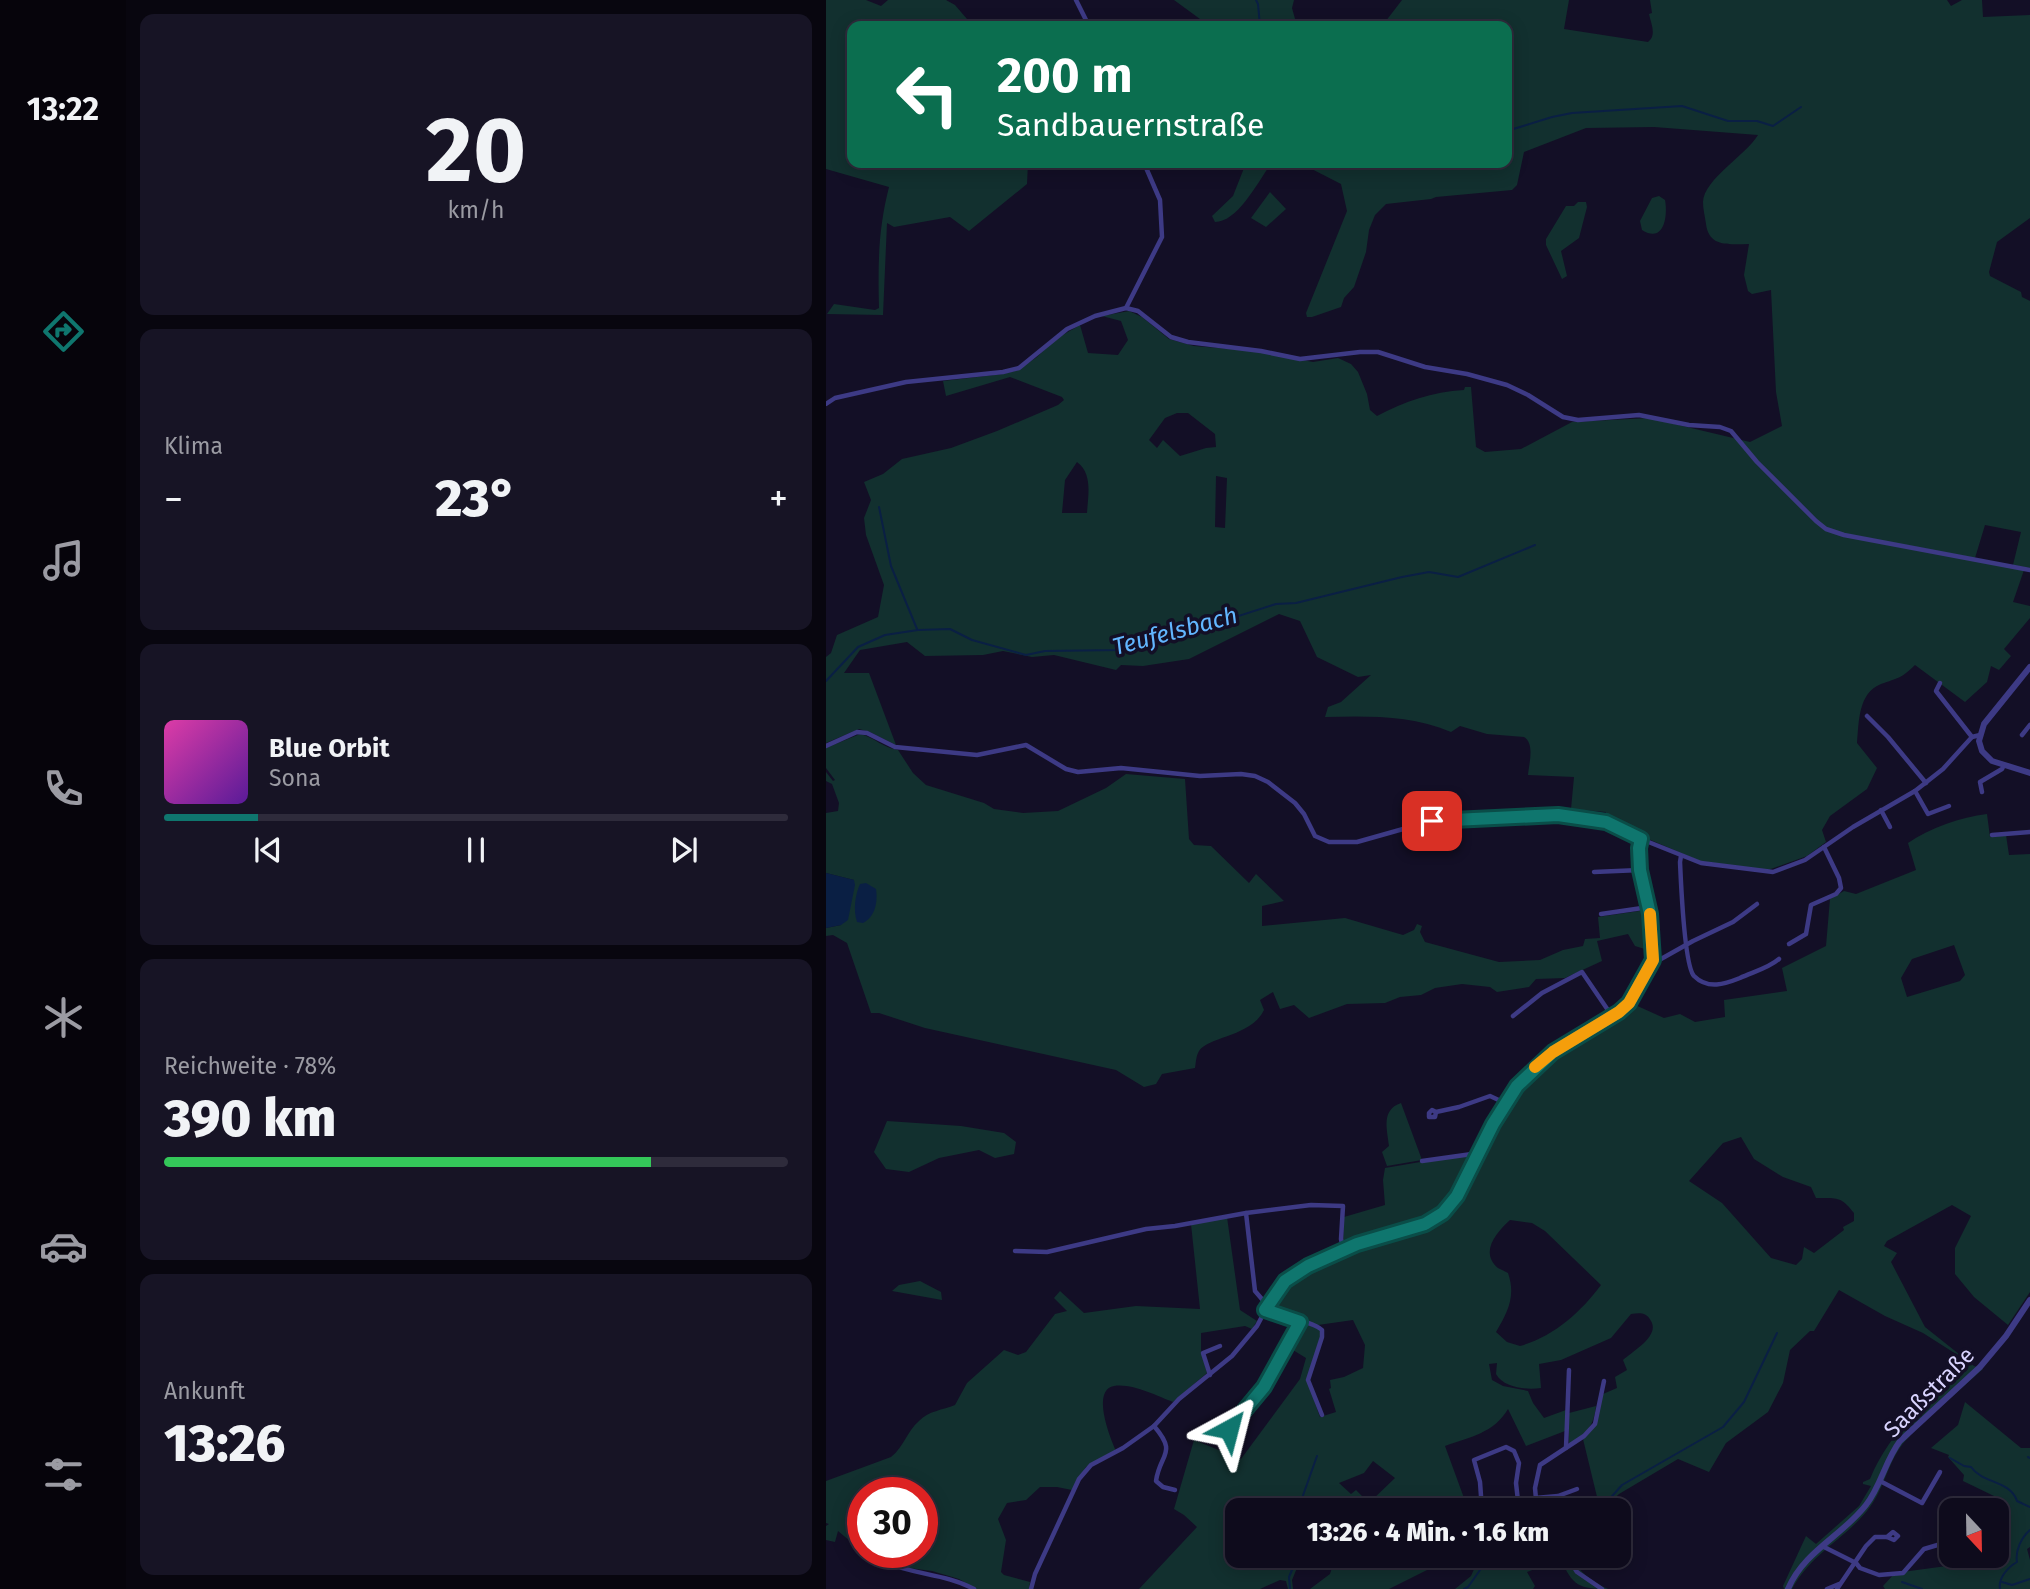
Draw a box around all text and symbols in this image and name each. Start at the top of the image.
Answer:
text: 200 m [997,46,1133,105]
icon: left [882,49,973,140]
text: 13:22 [27,90,99,128]
text: 20 [426,96,526,205]
text: Sandbauernstraße [997,106,1265,144]
text: km/h [448,196,504,224]
icon: directions [39,307,88,356]
text: Klima [164,432,223,460]
text: 23° [435,467,517,530]
text: − [164,476,183,522]
text: + [769,476,788,522]
icon: music [39,536,88,585]
water label: Teufelsbach [1110,601,1240,661]
text: Blue Orbit [269,733,389,764]
icon: phone [39,764,88,813]
text: Sona [269,764,321,792]
pin [1402,791,1462,851]
icon: arrive [1413,802,1451,840]
icon: previous [249,831,287,869]
icon: pause [457,831,495,869]
icon: next [665,831,703,869]
icon: climate [39,993,88,1042]
text: Reichweite · 78% [164,1052,336,1080]
text: 390 km [164,1087,336,1150]
icon: car [39,1222,88,1271]
street label: Saaßstraße [1878,1341,1980,1443]
text: Ankunft [164,1377,245,1405]
position arrow [1192,1392,1266,1466]
text: 13:26 [164,1412,285,1475]
icon: filters [39,1450,88,1499]
speed limit sign: 30 [847,1477,938,1568]
north arrow [1939,1498,2009,1568]
map controls [1939,1498,2009,1568]
text: 13:26 · 4 Min. · 1.6 km [1307,1517,1549,1548]

